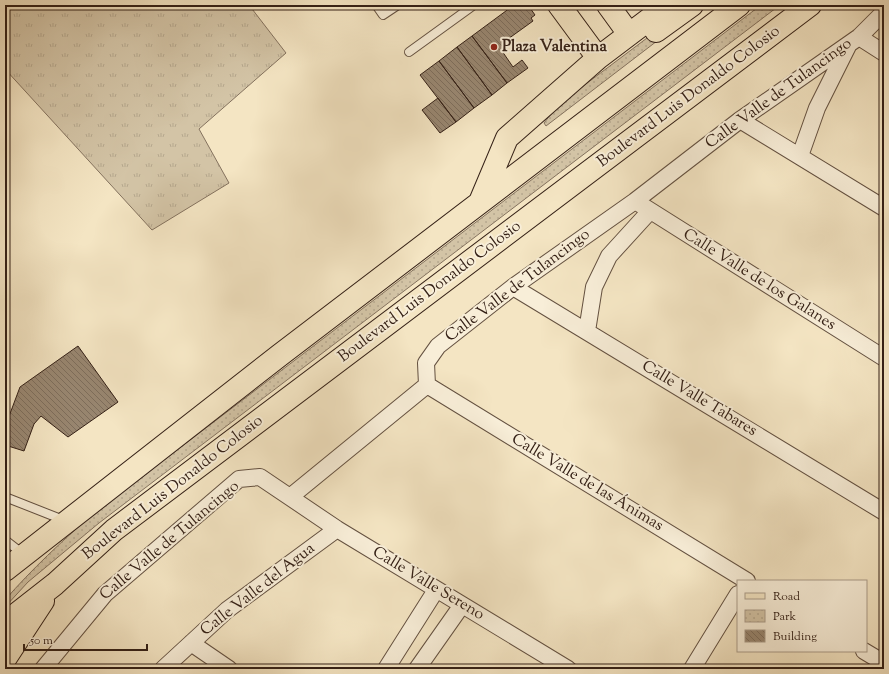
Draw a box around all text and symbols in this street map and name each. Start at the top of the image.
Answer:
street label: Boulevard Luis Donaldo Colosio [593,20,786,174]
street label: Calle Valle de Tulancingo [701,33,857,155]
place label: Plaza Valentina [502,36,608,59]
marker: Plaza Valentina [489,42,499,52]
street label: Boulevard Luis Donaldo Colosio [334,215,527,369]
street label: Calle Valle de los Galanes [678,223,840,337]
street label: Calle Valle de Tulancingo [441,224,595,348]
street label: Calle Valle Tabares [637,355,761,443]
street label: Boulevard Luis Donaldo Colosio [78,410,269,566]
street label: Calle Valle de las Ánimas [507,428,667,538]
street label: Calle Valle de Tulancingo [95,475,245,606]
street label: Calle Valle del Agua [196,538,321,642]
street label: Calle Valle Sereno [368,541,489,627]
legend [737,580,867,652]
text: Road [773,588,800,606]
text: Park [773,608,796,626]
scale bar [24,626,147,652]
text: Building [773,628,817,646]
text: 50 m [29,632,53,650]

